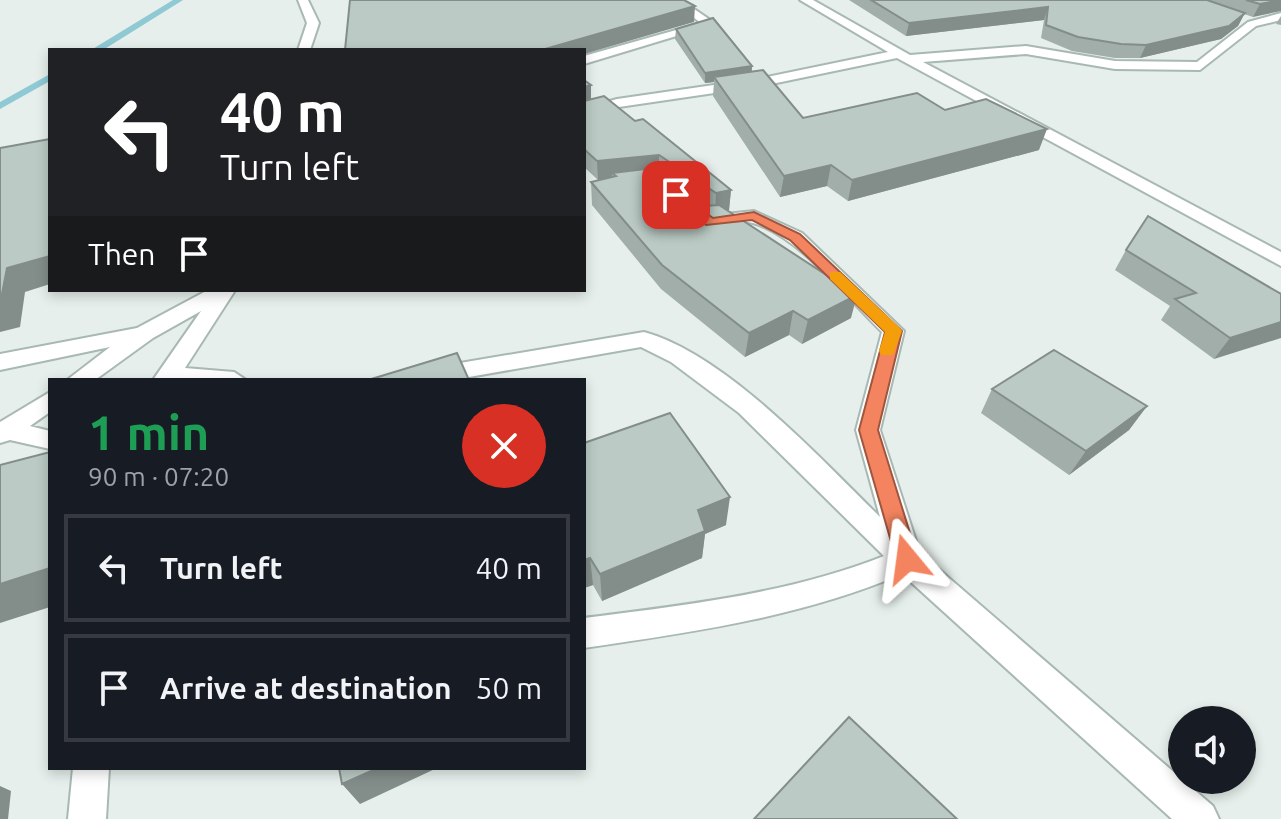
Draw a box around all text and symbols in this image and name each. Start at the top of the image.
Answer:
icon: left [88,80,192,184]
text: 40 m [220,80,345,143]
text: Turn left [220,146,359,187]
pin [642,161,710,229]
icon: arrive [654,173,698,217]
icon: arrive [172,232,216,276]
text: Then [88,237,156,271]
button: close [462,404,546,488]
text: 1 min [88,405,209,459]
text: 90 m · 07:20 [88,462,229,491]
position arrow [865,517,949,601]
icon: left [92,546,136,590]
text: Turn left [160,551,282,585]
text: 40 m [475,551,542,585]
icon: arrive [92,666,136,710]
text: Arrive at destination [160,671,452,705]
text: 50 m [476,671,542,705]
map controls [1168,706,1256,794]
button: sound [1168,706,1256,794]

